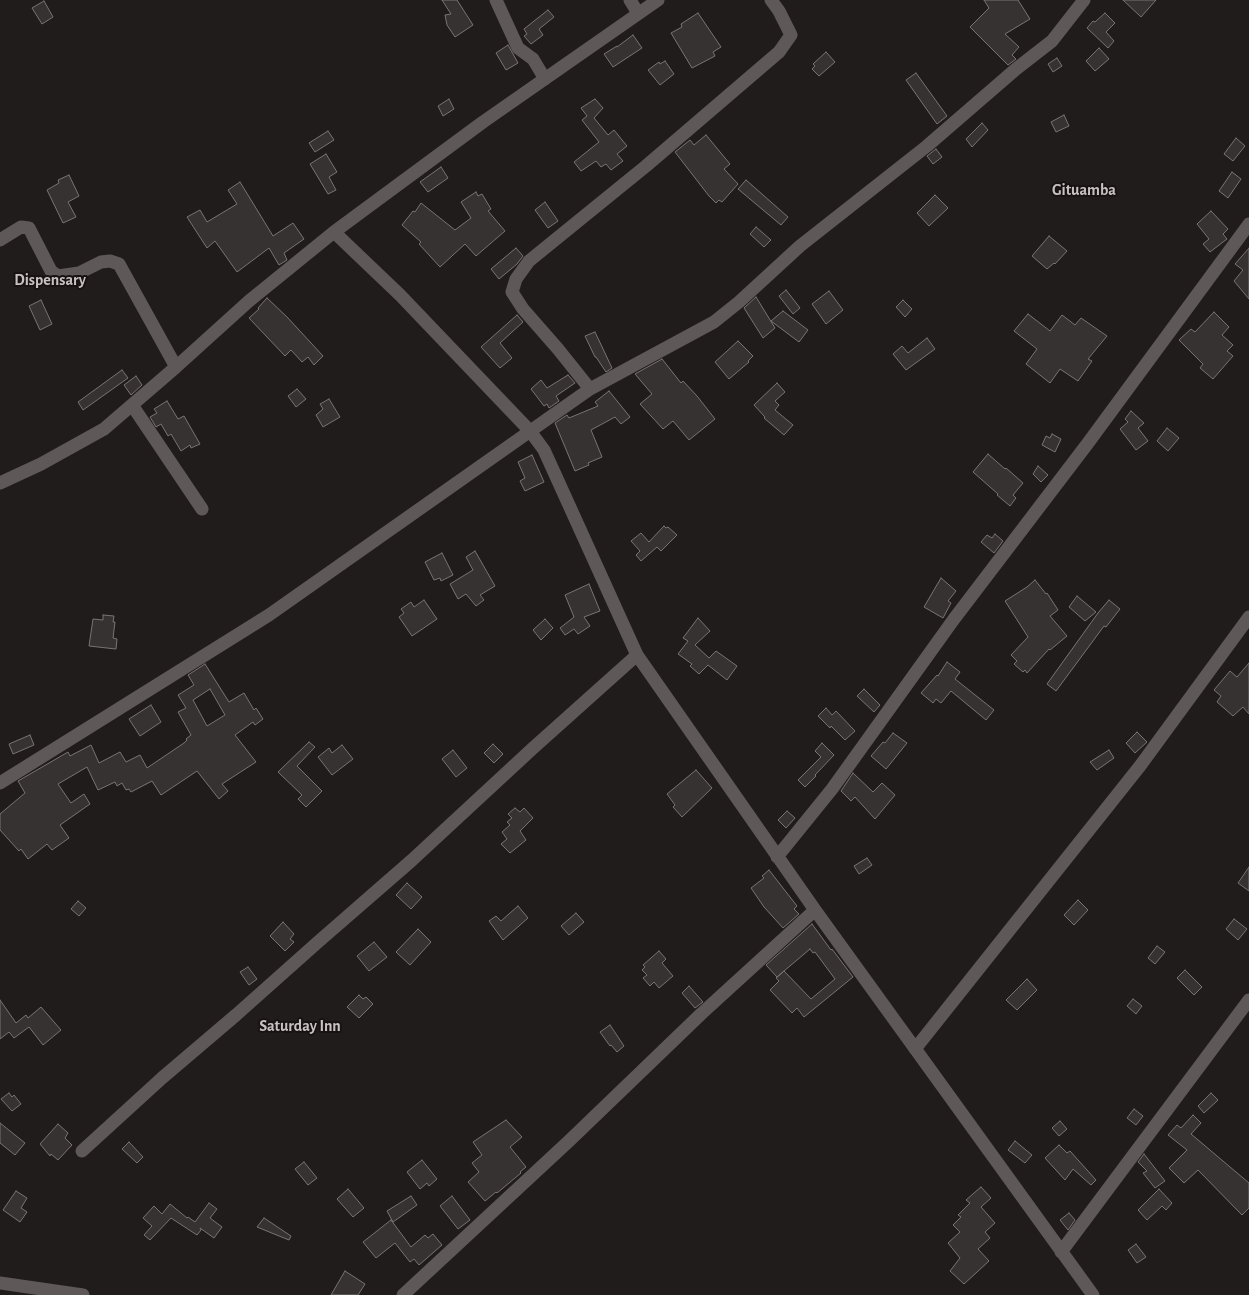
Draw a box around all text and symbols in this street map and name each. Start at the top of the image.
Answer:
district label: Gituamba [1052,180,1116,200]
district label: Dispensary [14,270,86,290]
district label: Saturday Inn [259,1016,341,1036]

